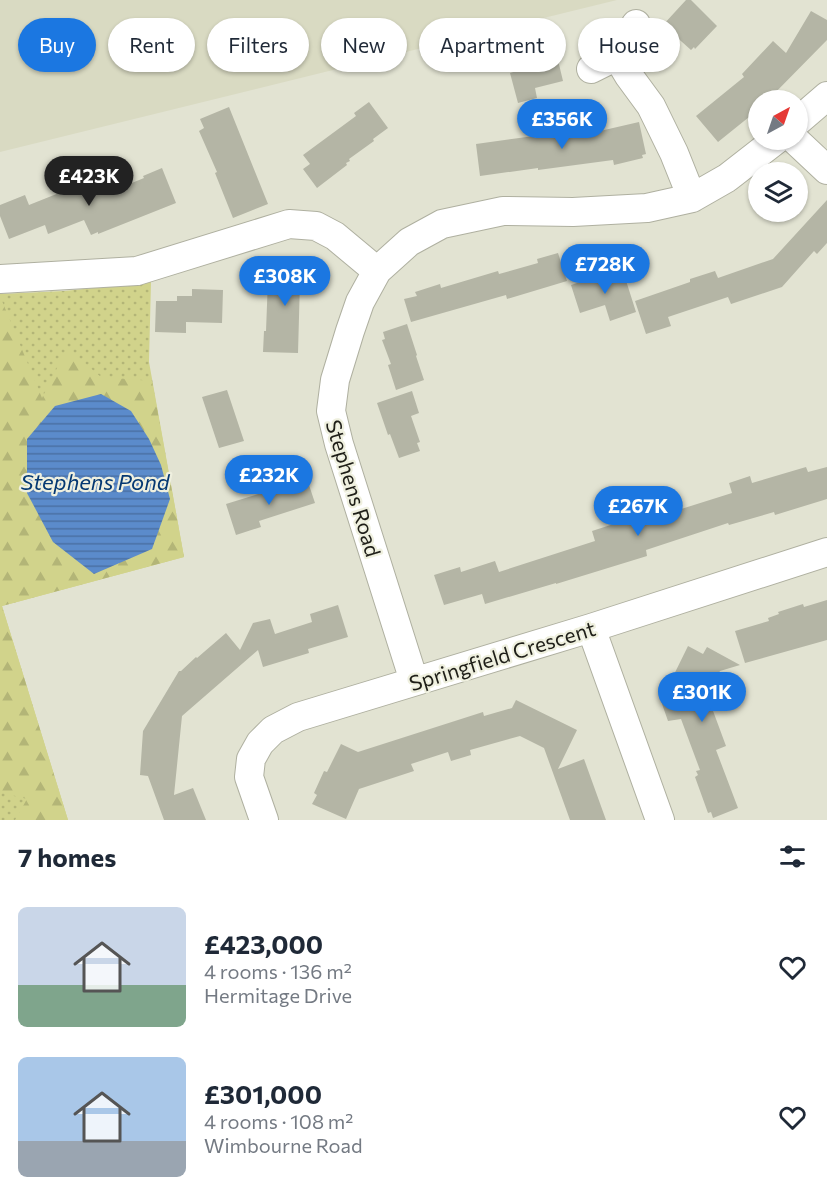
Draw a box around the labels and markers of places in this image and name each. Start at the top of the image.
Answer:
pin: £356K [520,99,604,150]
pin: £423K [47,156,131,207]
pin: £728K [563,244,647,295]
pin: £308K [243,256,327,307]
pin: £232K [227,455,311,506]
pin: £267K [596,486,680,537]
pin: £301K [660,672,744,723]

